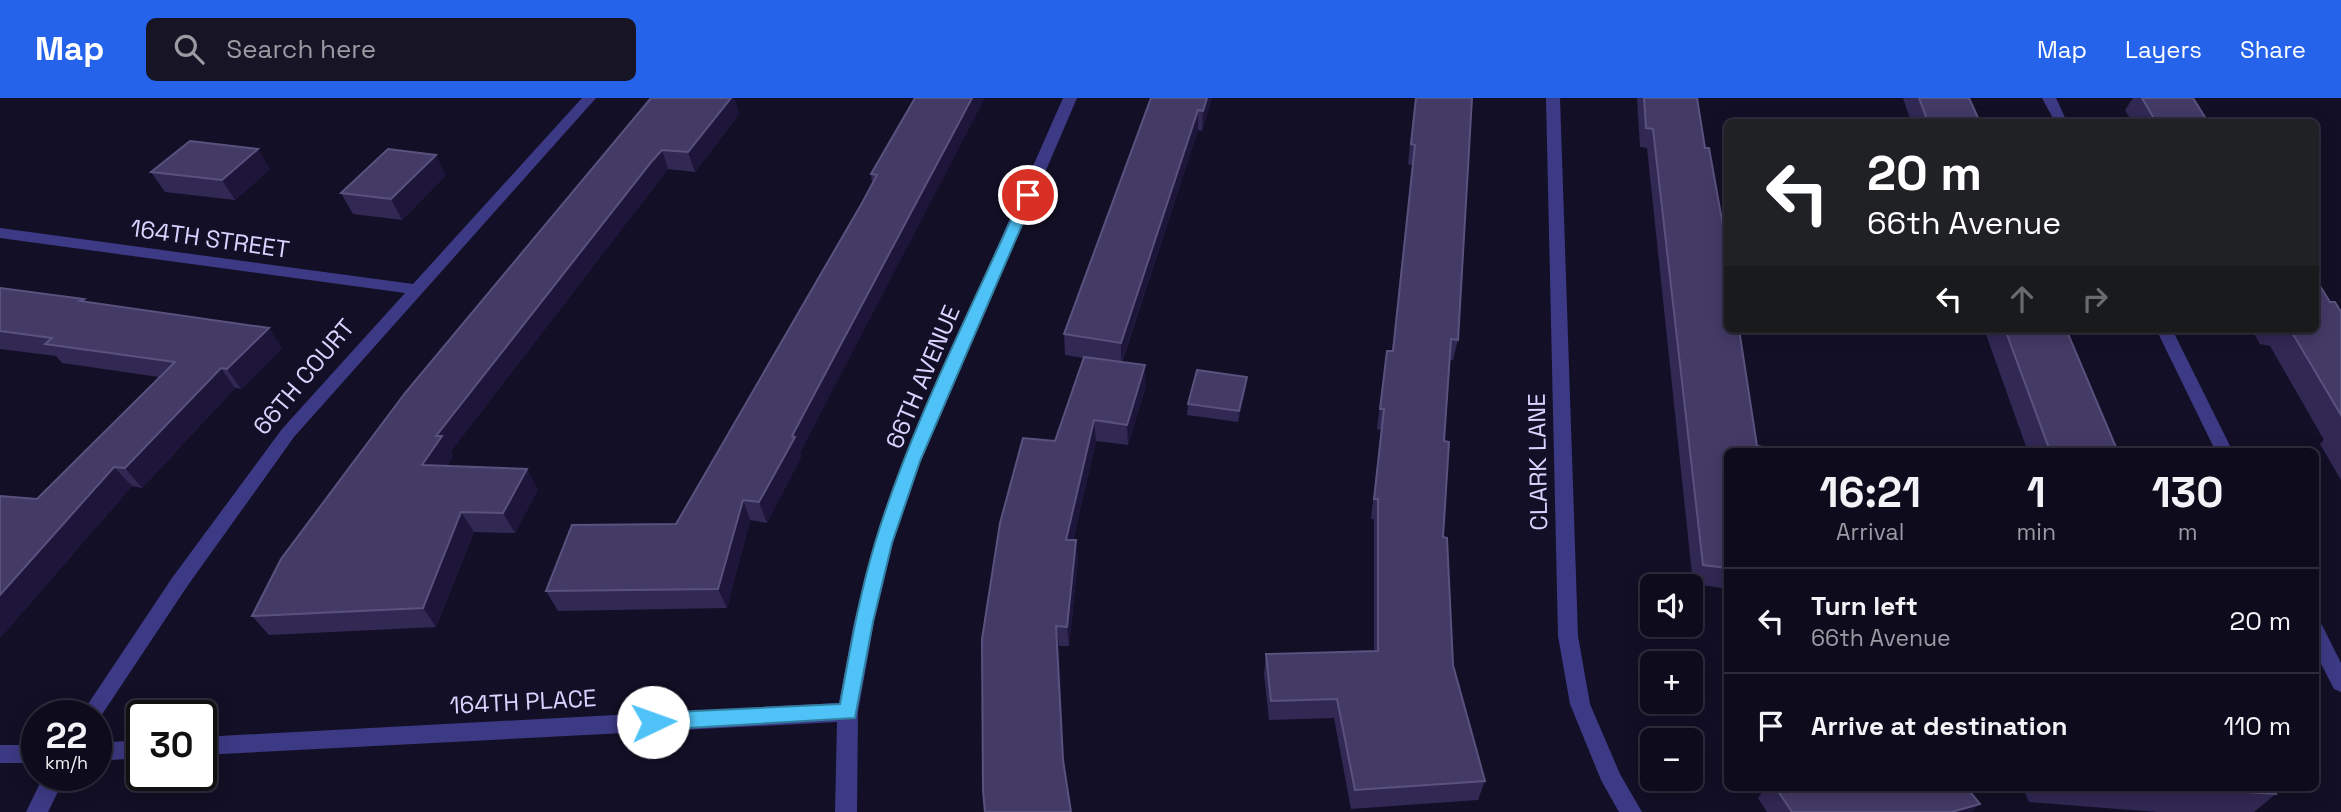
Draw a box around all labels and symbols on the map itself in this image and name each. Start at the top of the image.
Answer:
pin [998,165,1058,225]
street label: 164TH STREET [129,212,292,265]
street label: 66TH AVENUE [878,300,967,453]
street label: 66TH COURT [246,312,361,441]
street label: CLARK LANE [1521,393,1554,531]
street label: 164TH PLACE [449,682,597,721]
position arrow [616,685,690,759]
speed limit sign: 30 [126,700,217,791]

